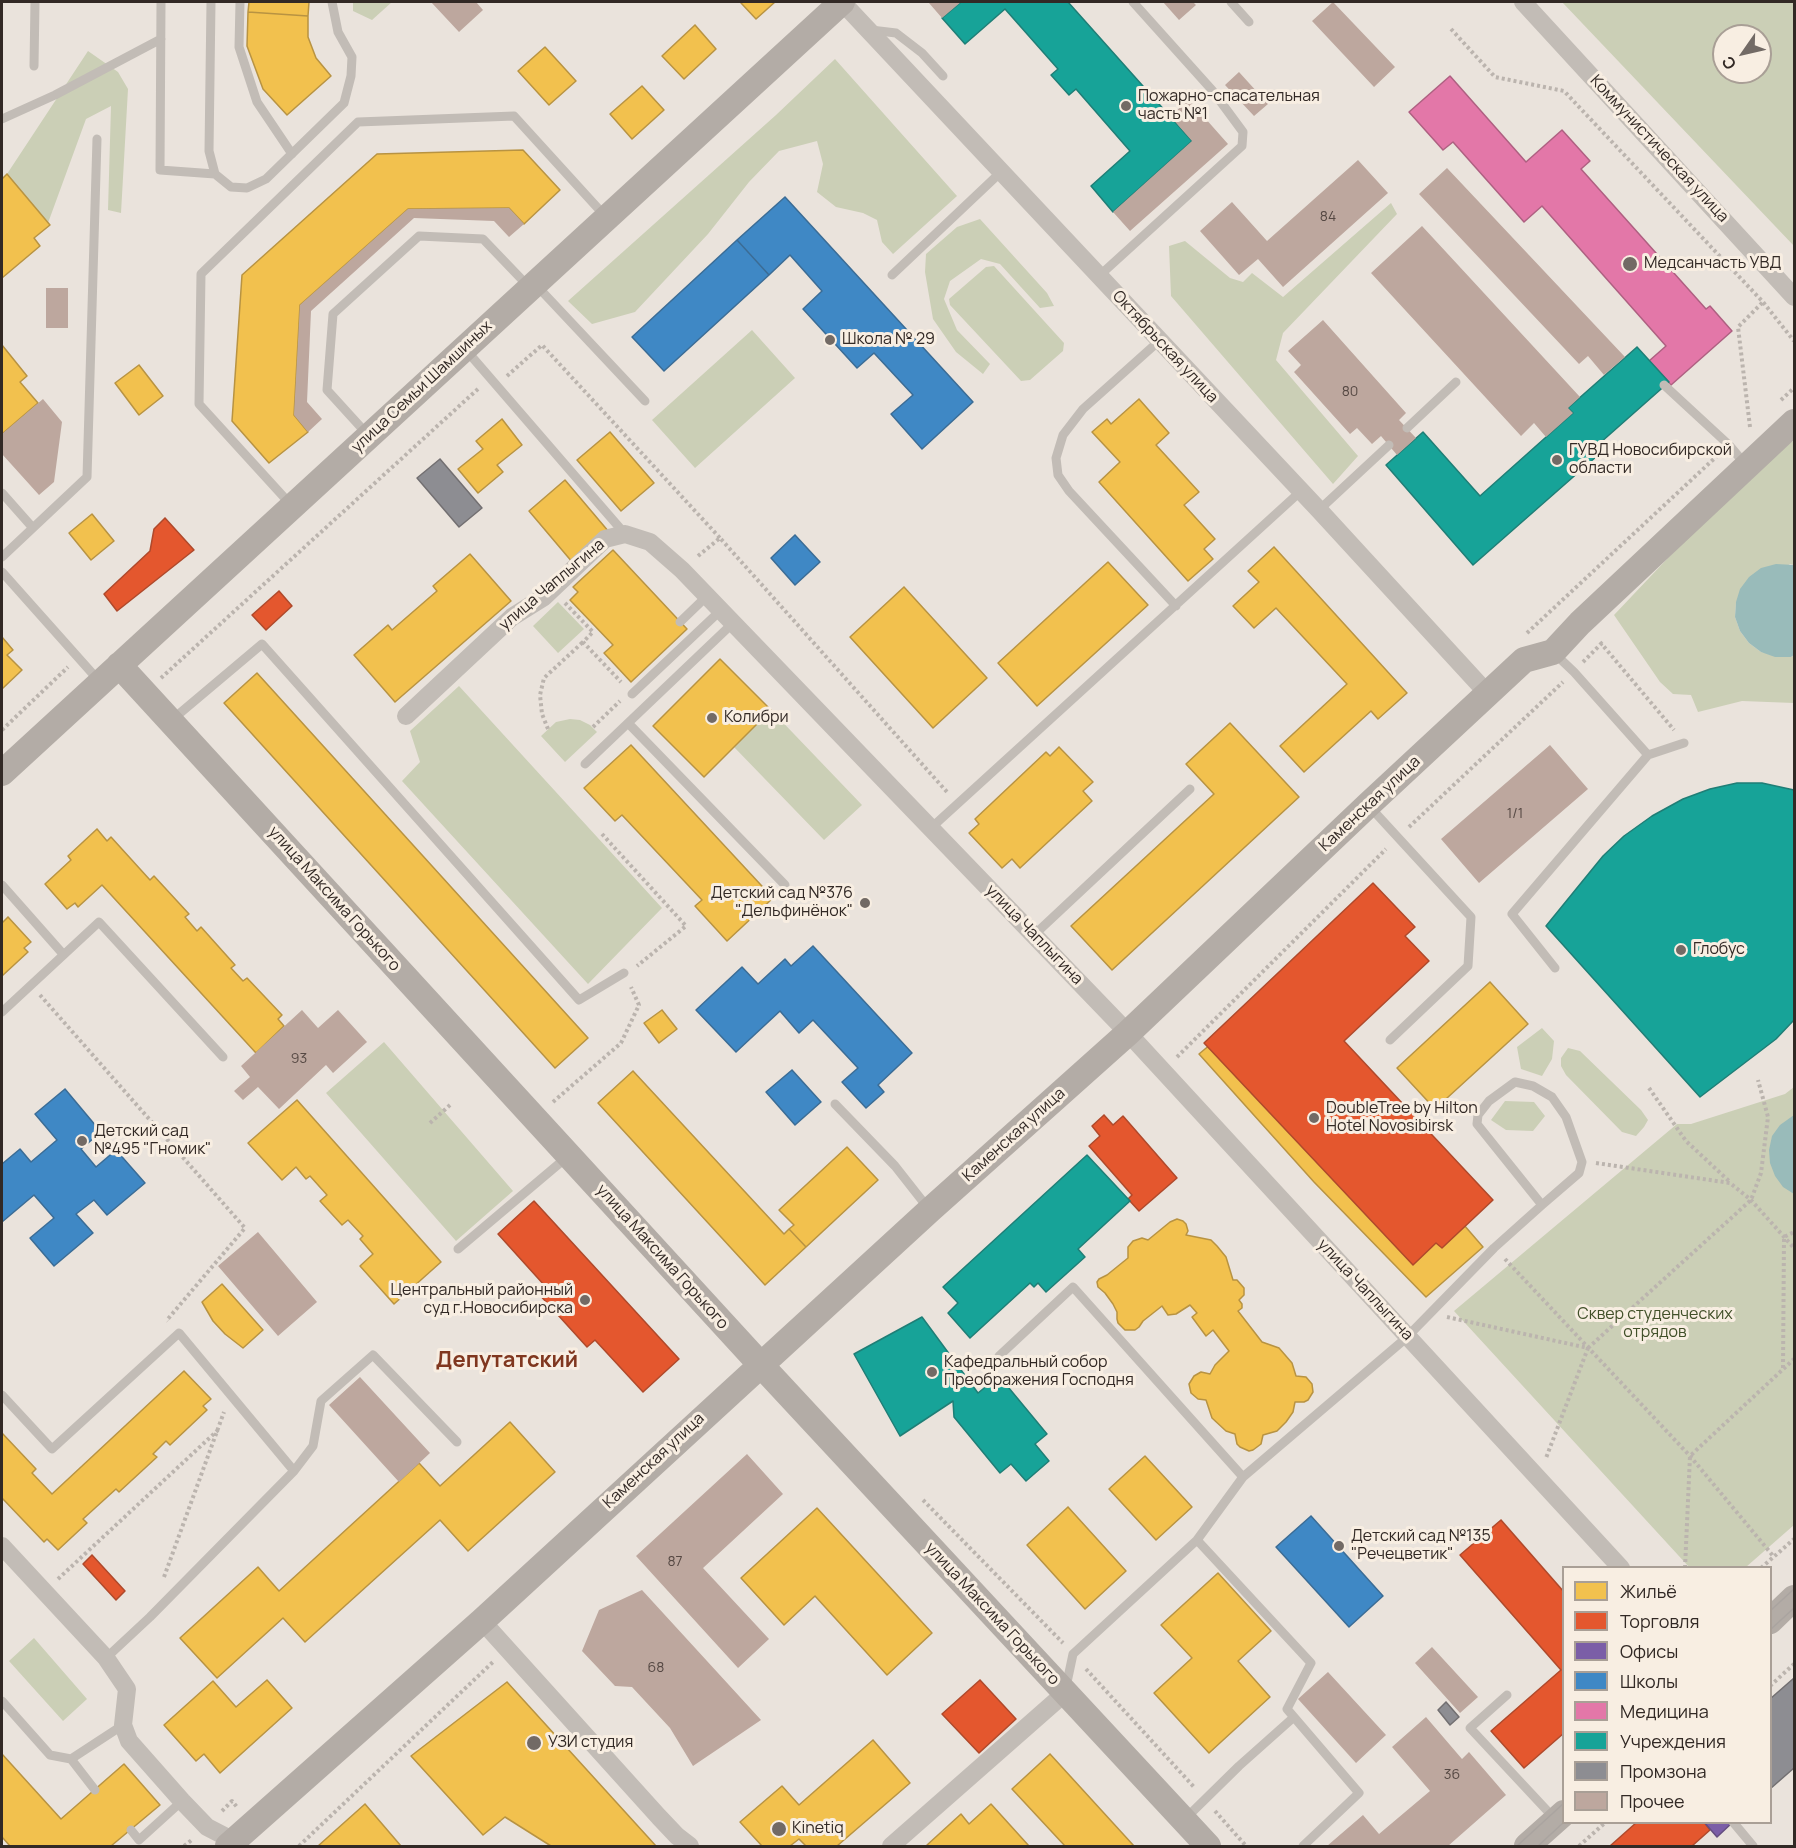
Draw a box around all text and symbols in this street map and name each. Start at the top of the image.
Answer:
north arrow [1712,24,1772,84]
text: С [1716,52,1741,74]
street label: Коммунистическая улица [1586,71,1732,227]
place label: Пожарно-спасательная часть №1 [1138,87,1320,125]
marker: Пожарно-спасательная часть №1 [1119,99,1133,113]
house number: 84 [1320,209,1336,225]
place label: Медсанчасть УВД [1644,254,1781,274]
marker: Медсанчасть УВД [1621,255,1639,273]
street label: Октябрьская улица [1108,287,1222,407]
street label: улица Семьи Шамшиных [348,317,496,457]
place label: Школа № 29 [842,330,935,350]
marker: Школа № 29 [823,333,837,347]
house number: 80 [1342,384,1358,400]
place label: ГУВД Новосибирской области [1569,441,1732,479]
marker: ГУВД Новосибирской области [1550,453,1564,467]
street label: улица Чаплыгина [495,535,609,635]
place label: Колибри [724,708,789,728]
marker: Колибри [705,711,719,725]
street label: Каменская улица [1315,752,1425,856]
house number: 1/1 [1507,806,1523,822]
street label: улица Максима Горького [264,823,404,975]
street label: улица Чаплыгина [981,881,1087,989]
place label: Детский сад №376 "Дельфинёнок" [711,884,853,922]
marker: Детский сад №376 "Дельфинёнок" [858,896,872,910]
place label: Глобус [1693,940,1745,960]
marker: Глобус [1674,943,1688,957]
house number: 93 [291,1051,307,1067]
street label: Каменская улица [959,1084,1069,1186]
place label: DoubleTree by Hilton Hotel Novosibirsk [1326,1099,1478,1137]
marker: DoubleTree by Hilton Hotel Novosibirsk [1307,1111,1321,1125]
place label: Детский сад №495 "Гномик" [94,1122,211,1160]
marker: Детский сад №495 "Гномик" [75,1134,89,1148]
street label: улица Максима Горького [592,1181,732,1333]
street label: улица Чаплыгина [1313,1235,1417,1345]
place label: Центральный районный суд г.Новосибирска [391,1281,573,1319]
marker: Центральный районный суд г.Новосибирска [578,1293,592,1307]
park label: Сквер студенческих отрядов [1577,1305,1733,1343]
district label: Депутатский [436,1348,578,1374]
place label: Кафедральный собор Преображения Господня [944,1353,1134,1391]
marker: Кафедральный собор Преображения Господня [925,1365,939,1379]
street label: Каменская улица [599,1409,709,1513]
place label: Детский сад №135 "Речецветик" [1351,1527,1491,1565]
street label: улица Максима Горького [921,1539,1063,1689]
marker: Детский сад №135 "Речецветик" [1332,1539,1346,1553]
house number: 87 [667,1554,683,1570]
legend [1562,1566,1772,1824]
text: Жильё [1620,1579,1677,1603]
text: Торговля [1620,1609,1699,1633]
text: Офисы [1620,1639,1678,1663]
house number: 68 [648,1660,664,1676]
text: Школы [1620,1669,1678,1693]
text: Медицина [1620,1699,1709,1723]
text: Учреждения [1620,1729,1726,1753]
place label: УЗИ студия [548,1733,633,1753]
marker: УЗИ студия [525,1734,543,1752]
text: Промзона [1620,1759,1707,1783]
house number: 36 [1444,1767,1460,1783]
text: Прочее [1620,1789,1685,1813]
place label: Kinetiq [792,1819,844,1839]
marker: Kinetiq [770,1820,788,1838]

